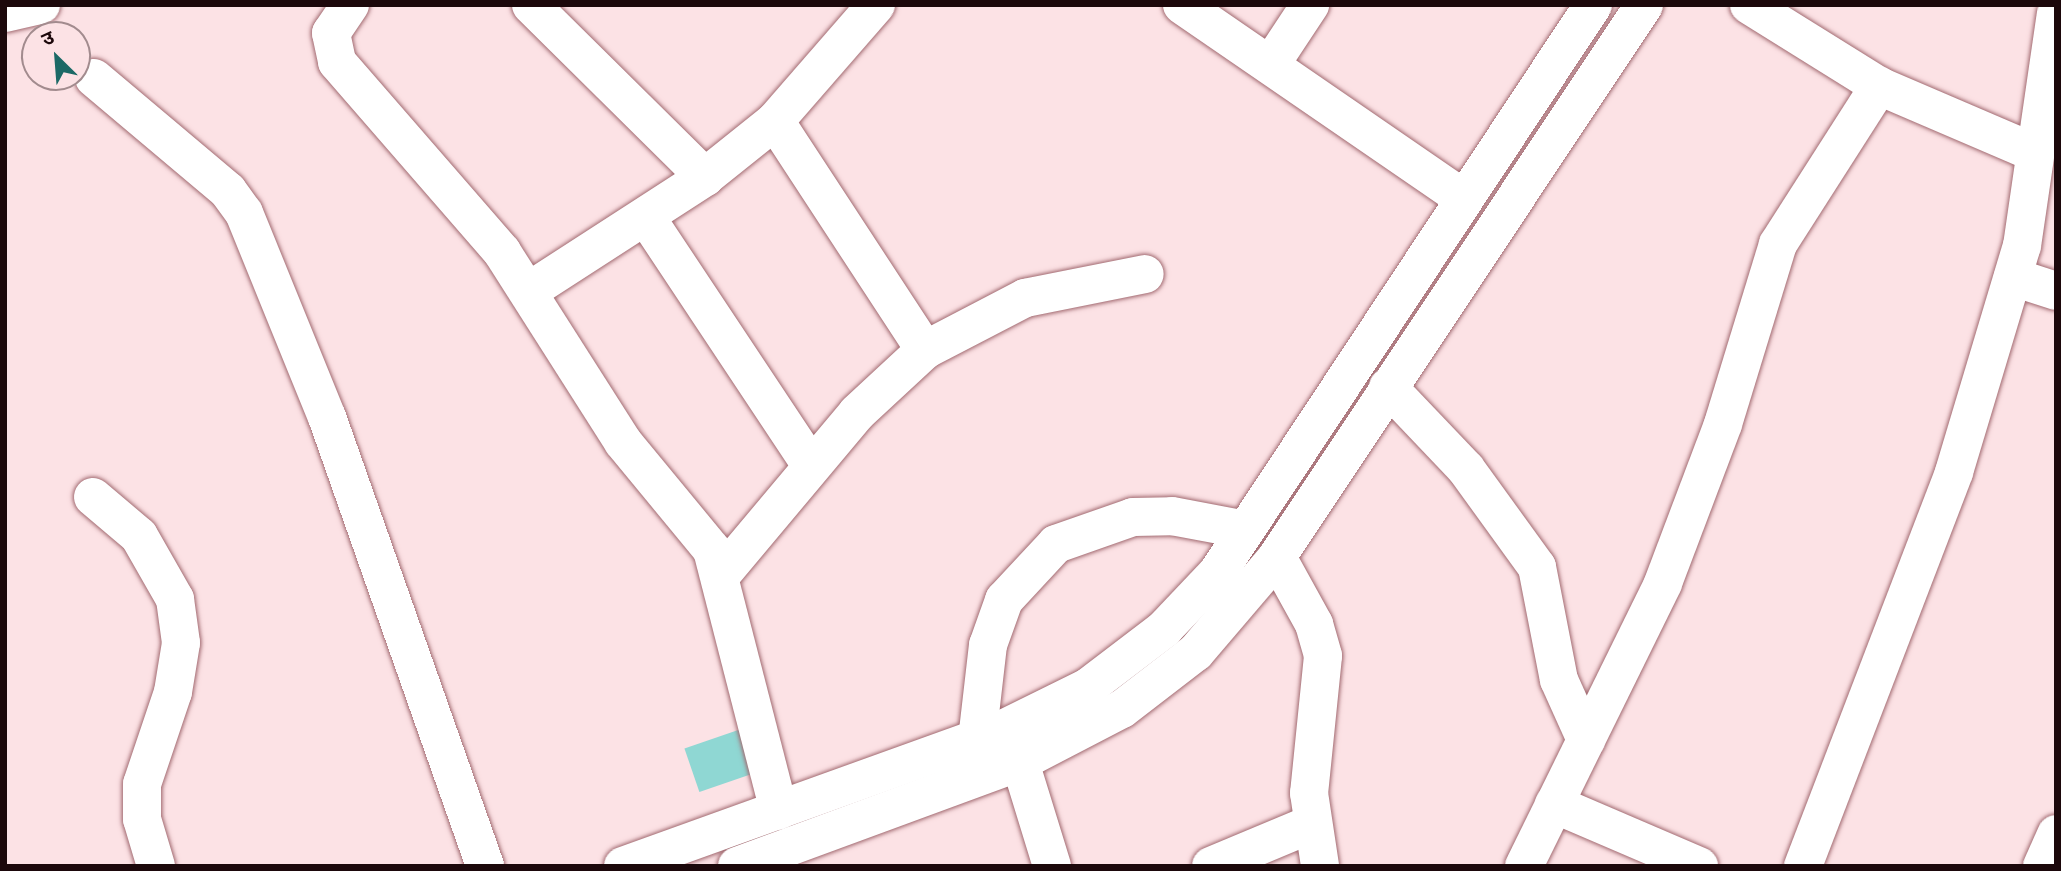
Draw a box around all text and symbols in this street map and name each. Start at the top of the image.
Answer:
north arrow [21,21,91,91]
text: उ [38,26,58,51]

